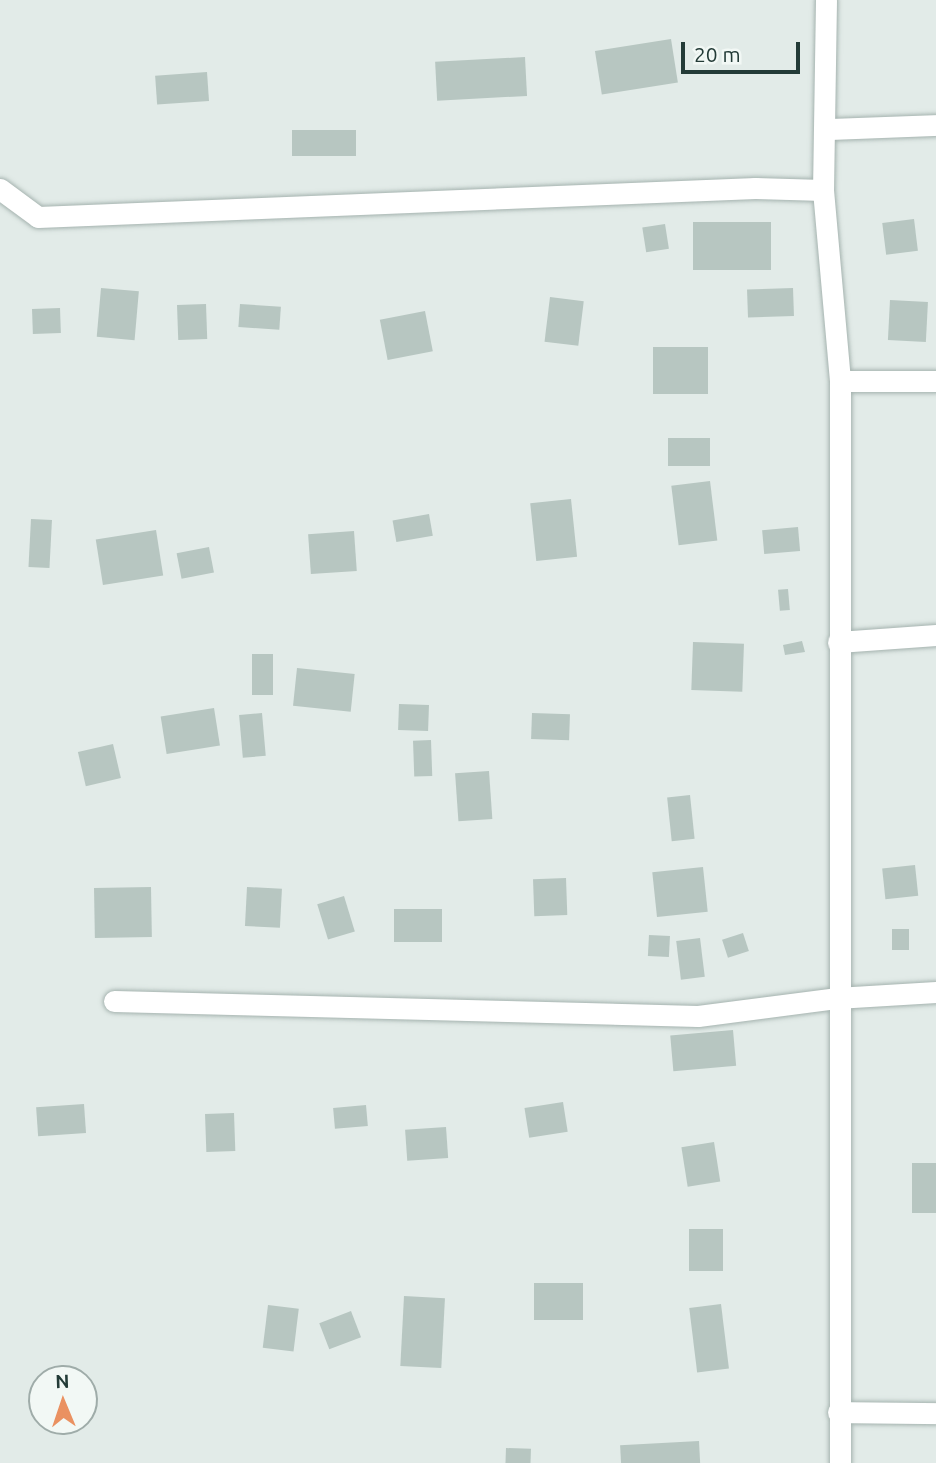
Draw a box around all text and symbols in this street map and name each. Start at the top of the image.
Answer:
scale bar [684,28,803,72]
text: 20 m [694,42,741,66]
north arrow [28,1365,98,1435]
text: N [55,1370,70,1392]

